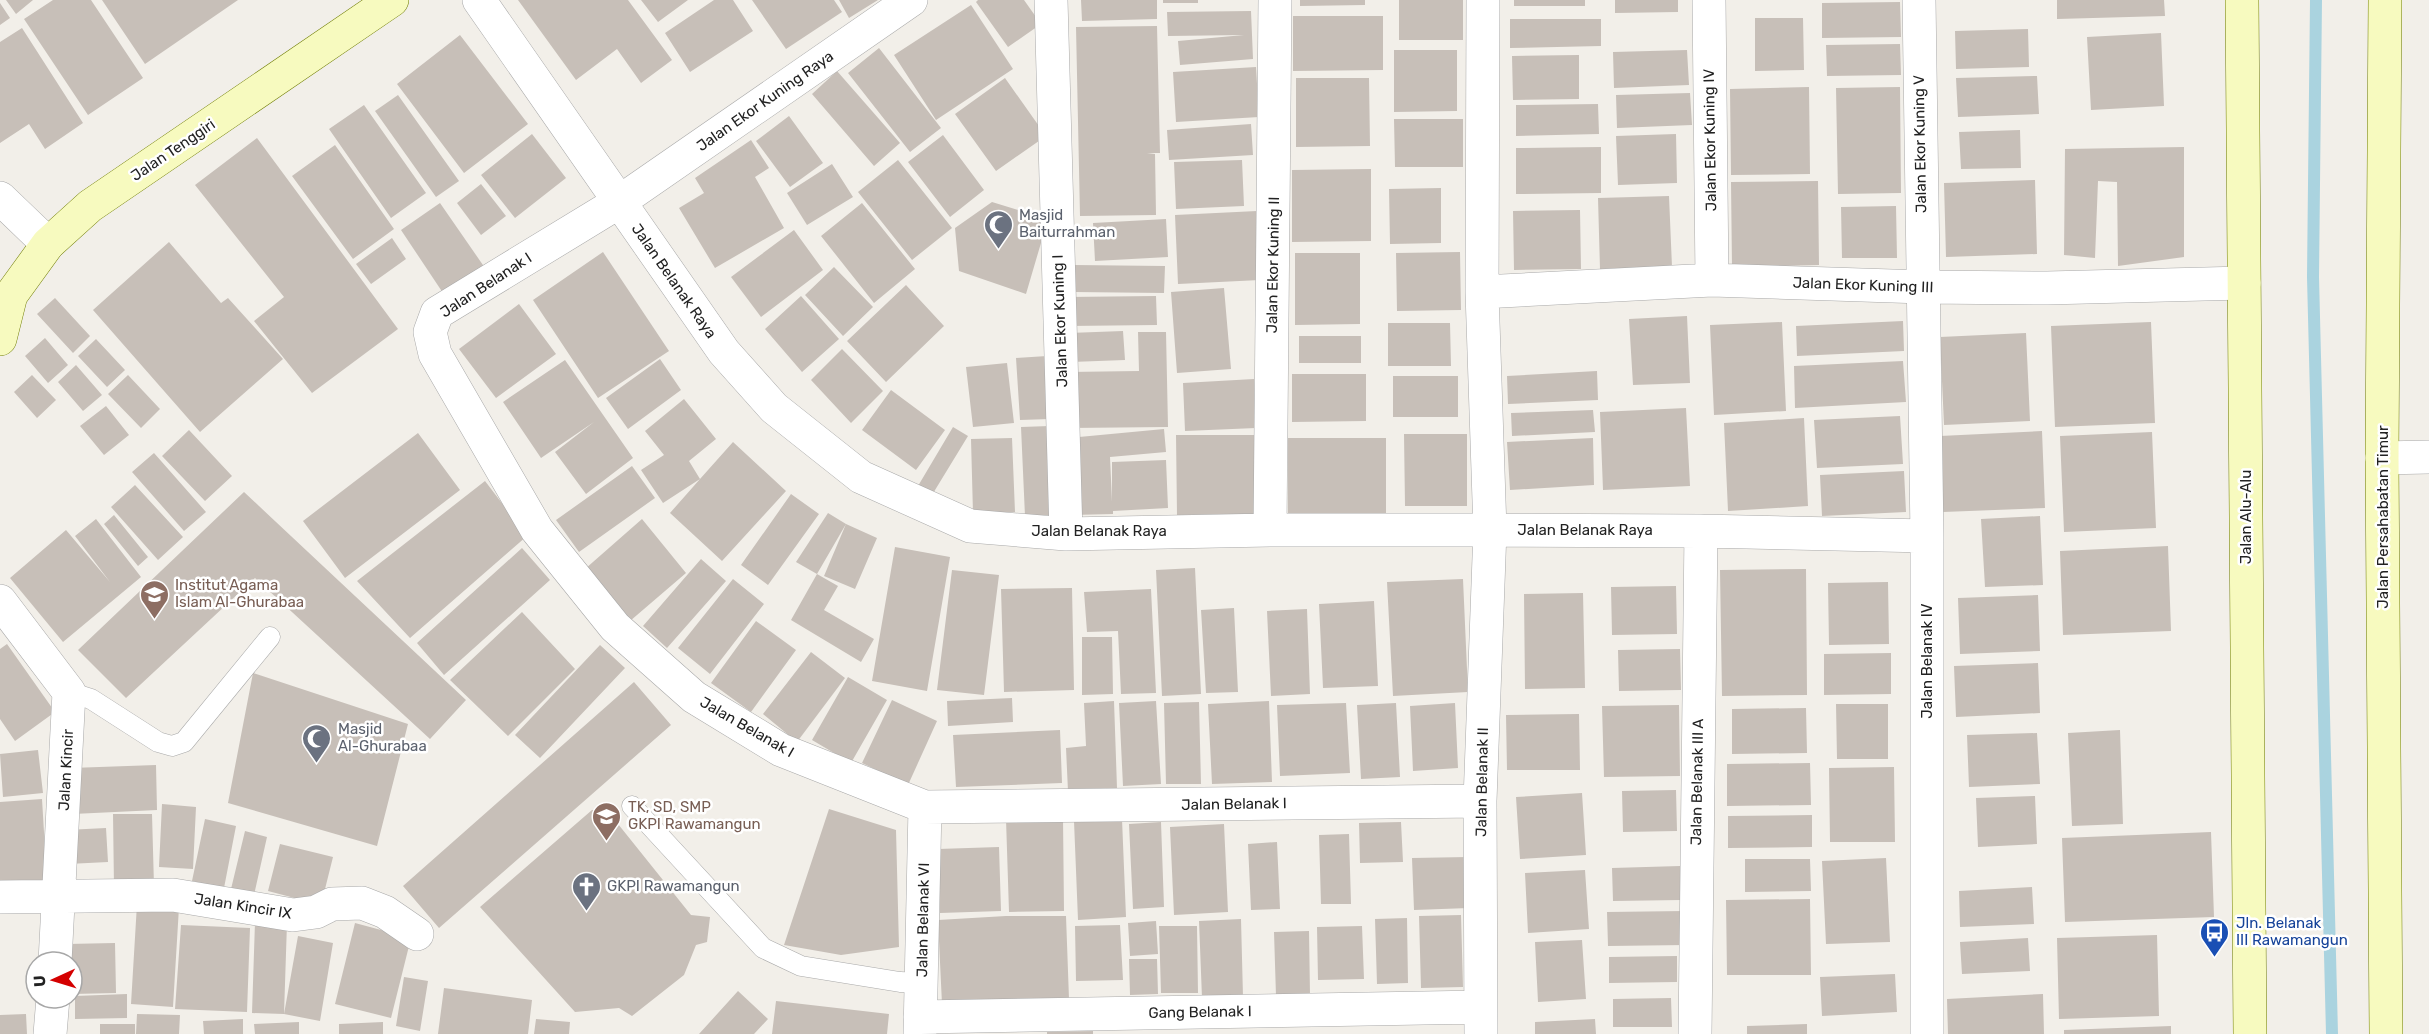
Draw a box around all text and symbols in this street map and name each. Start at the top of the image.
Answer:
street label: Jalan Ekor Kuning Raya [693,47,837,155]
street label: Jalan Ekor Kuning IV [1700,68,1720,211]
street label: Jalan Ekor Kuning V [1910,75,1930,213]
street label: Jalan Tenggiri [127,115,219,185]
street label: Jalan Ekor Kuning II [1263,196,1283,334]
place label: Masjid Baiturrahman [1019,206,1115,241]
mosque icon: Masjid Baiturrahman [982,208,1014,250]
street label: Jalan Belanak Raya [628,220,720,342]
street label: Jalan Belanak I [437,249,535,321]
street label: Jalan Ekor Kuning I [1049,254,1071,388]
street label: Jalan Ekor Kuning III [1792,274,1934,296]
street label: Jalan Persahabatan Timur [2374,425,2392,609]
street label: Jalan Alu-Alu [2237,470,2255,564]
street label: Jalan Belanak Raya [1517,521,1653,539]
street label: Jalan Belanak Raya [1031,522,1167,540]
place label: Institut Agama Islam Al-Ghurabaa [175,576,304,611]
school or university icon: Institut Agama Islam Al-Ghurabaa [138,578,170,620]
street label: Jalan Belanak IV [1918,603,1936,719]
street label: Jalan Belanak I [697,693,797,761]
street label: Jalan Belanak III A [1687,718,1707,846]
place label: Masjid Al-Ghurabaa [338,720,427,755]
mosque icon: Masjid Al-Ghurabaa [301,722,333,764]
street label: Jalan Belanak II [1472,727,1492,837]
street label: Jalan Kincir [55,728,77,811]
street label: Jalan Belanak I [1181,794,1287,814]
place label: TK, SD, SMP GKPI Rawamangun [628,798,761,833]
school or university icon: TK, SD, SMP GKPI Rawamangun [591,800,623,842]
street label: Jalan Belanak VI [913,862,933,978]
church icon: GKPI Rawamangun [570,870,602,912]
place label: GKPI Rawamangun [607,877,740,895]
street label: Jalan Kincir IX [193,889,294,923]
place label: Jln. Belanak III Rawamangun [2236,914,2348,949]
bus stop icon: Jln. Belanak III Rawamangun [2199,916,2231,958]
north arrow [24,950,84,1010]
text: U [30,975,49,987]
street label: Gang Belanak I [1148,1002,1252,1022]

